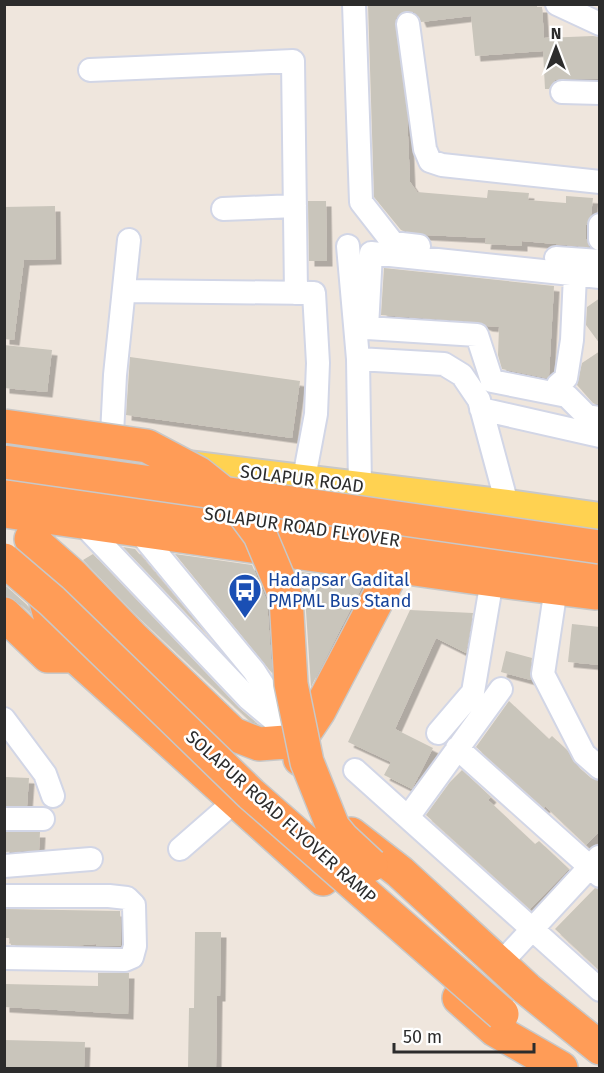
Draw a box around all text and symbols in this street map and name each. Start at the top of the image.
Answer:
north arrow [526,18,586,78]
text: N [551,24,561,43]
street label: SOLAPUR ROAD [239,460,365,498]
street label: SOLAPUR ROAD FLYOVER [203,502,402,552]
place label: Hadapsar Gadital PMPML Bus Stand [268,569,411,612]
bus stop icon: Hadapsar Gadital PMPML Bus Stand [227,572,263,619]
street label: SOLAPUR ROAD FLYOVER RAMP [181,726,381,908]
scale bar [394,1016,534,1054]
text: 50 m [403,1026,442,1048]

